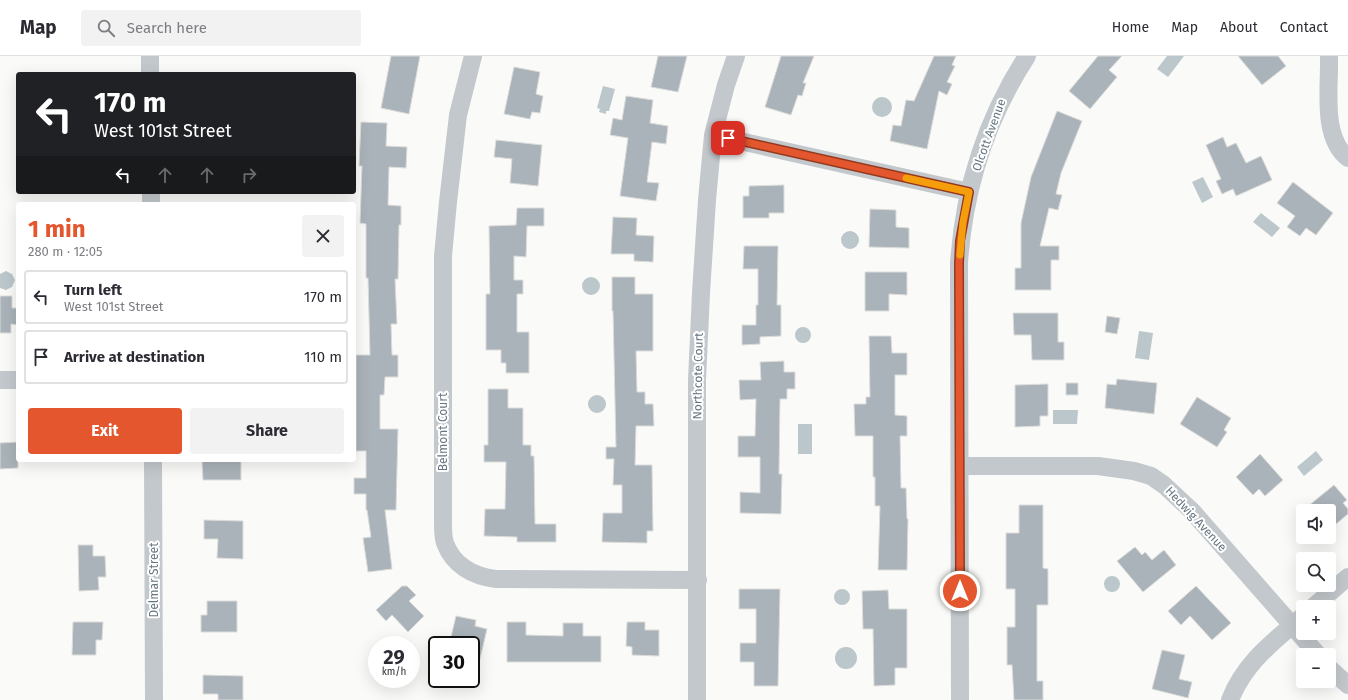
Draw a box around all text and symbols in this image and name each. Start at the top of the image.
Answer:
search box [81,10,361,46]
text: Map [20,16,57,39]
icon: search [95,17,117,39]
text: Search here [127,19,207,37]
text: Home [1112,19,1149,36]
text: Map [1171,19,1198,36]
text: About [1220,19,1258,36]
text: Contact [1280,19,1328,36]
text: 170 m [94,86,166,119]
icon: left [28,88,80,140]
street label: Olcott Avenue [969,97,1009,173]
text: West 101st Street [94,120,232,142]
pin [711,121,745,155]
icon: arrive [717,127,739,149]
icon: left [112,164,134,186]
icon: ahead [154,164,176,186]
icon: ahead [196,164,218,186]
icon: right [238,164,260,186]
text: 1 min [28,215,86,243]
button: close [302,215,344,257]
text: 280 m · 12:05 [28,244,102,259]
text: Turn left [64,281,122,299]
icon: left [30,286,52,308]
text: 170 m [304,288,342,306]
text: West 101st Street [64,299,164,314]
street label: Northcote Court [690,332,706,420]
icon: arrive [30,346,52,368]
text: Arrive at destination [64,348,205,366]
text: 110 m [304,348,342,366]
street label: Belmont Court [436,392,450,471]
button: Exit [28,408,182,454]
button: Share [190,408,344,454]
street label: Hedwig Avenue [1163,484,1229,554]
map controls [1296,504,1336,688]
button: sound [1296,504,1336,544]
street label: Delmar Street [147,542,161,617]
button: search [1296,552,1336,592]
position arrow [939,570,981,612]
button: + [1296,600,1336,640]
speed limit sign: 30 [428,636,480,688]
text: 29 [383,645,405,669]
button: − [1296,648,1336,688]
text: km/h [382,666,406,678]

